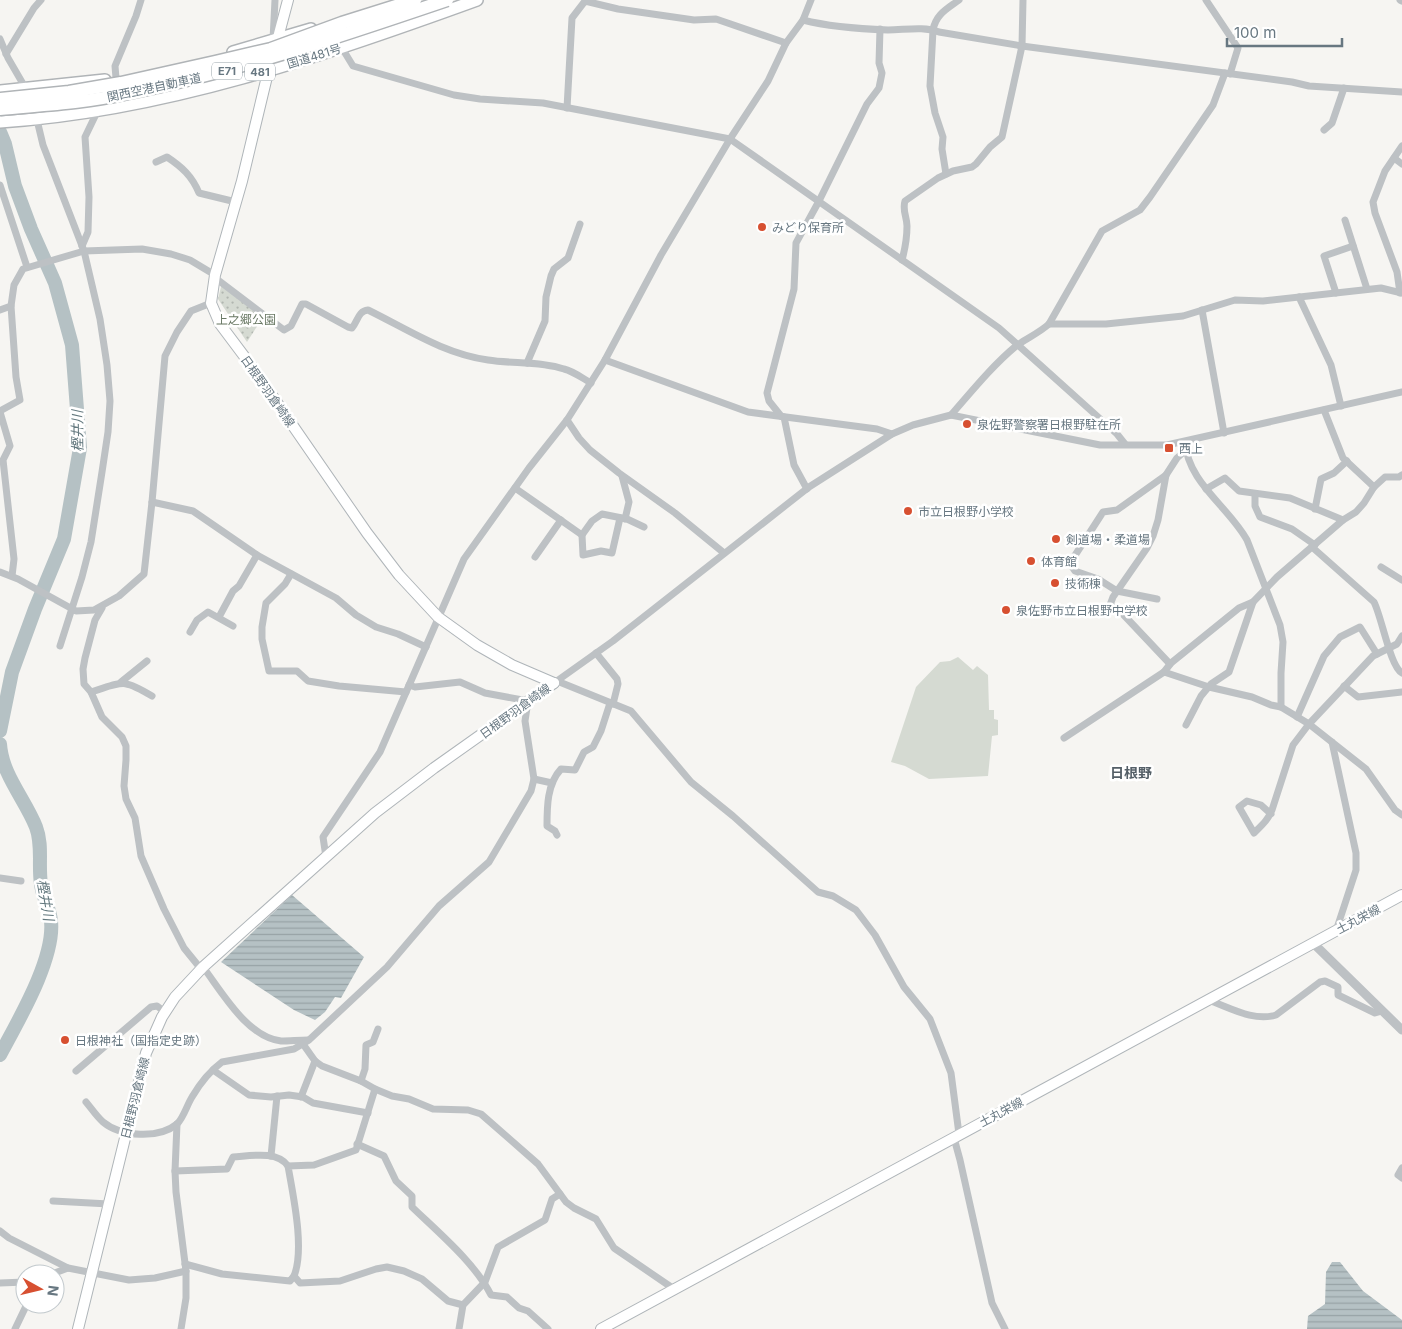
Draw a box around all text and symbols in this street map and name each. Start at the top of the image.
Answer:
scale bar [1227,15,1342,47]
text: 100 m [1234,23,1276,42]
street label: 国道481号 [285,41,343,71]
road number: E71 [212,62,242,80]
road number: 481 [245,64,275,80]
street label: 関西空港自動車道 [105,70,203,104]
place label: みどり保育所 [772,220,844,235]
marker: みどり保育所 [756,221,768,233]
park label: 上之郷公園 [216,312,276,327]
street label: 日根野羽倉崎線 [238,352,298,430]
water label: 樫井川 [68,408,86,452]
place label: 泉佐野警察署日根野駐在所 [977,417,1121,432]
marker: 泉佐野警察署日根野駐在所 [961,418,973,430]
place label: 西上 [1179,441,1203,456]
marker: 西上 [1163,442,1175,454]
place label: 市立日根野小学校 [918,504,1014,519]
marker: 市立日根野小学校 [902,505,914,517]
place label: 剣道場・柔道場 [1066,532,1150,547]
marker: 剣道場・柔道場 [1050,533,1062,545]
place label: 体育館 [1041,554,1077,569]
marker: 体育館 [1025,555,1037,567]
place label: 技術棟 [1065,576,1101,591]
marker: 技術棟 [1049,577,1061,589]
place label: 泉佐野市立日根野中学校 [1016,603,1148,618]
marker: 泉佐野市立日根野中学校 [1000,604,1012,616]
street label: 日根野羽倉崎線 [477,680,553,742]
district label: 日根野 [1110,764,1152,781]
water label: 樫井川 [34,878,58,924]
street label: 土丸栄線 [1333,901,1383,937]
place label: 日根神社（国指定史跡） [75,1033,207,1048]
marker: 日根神社（国指定史跡） [59,1034,71,1046]
street label: 日根野羽倉崎線 [118,1055,152,1141]
street label: 土丸栄線 [976,1094,1026,1130]
north arrow [15,1264,65,1314]
text: N [44,1284,63,1297]

